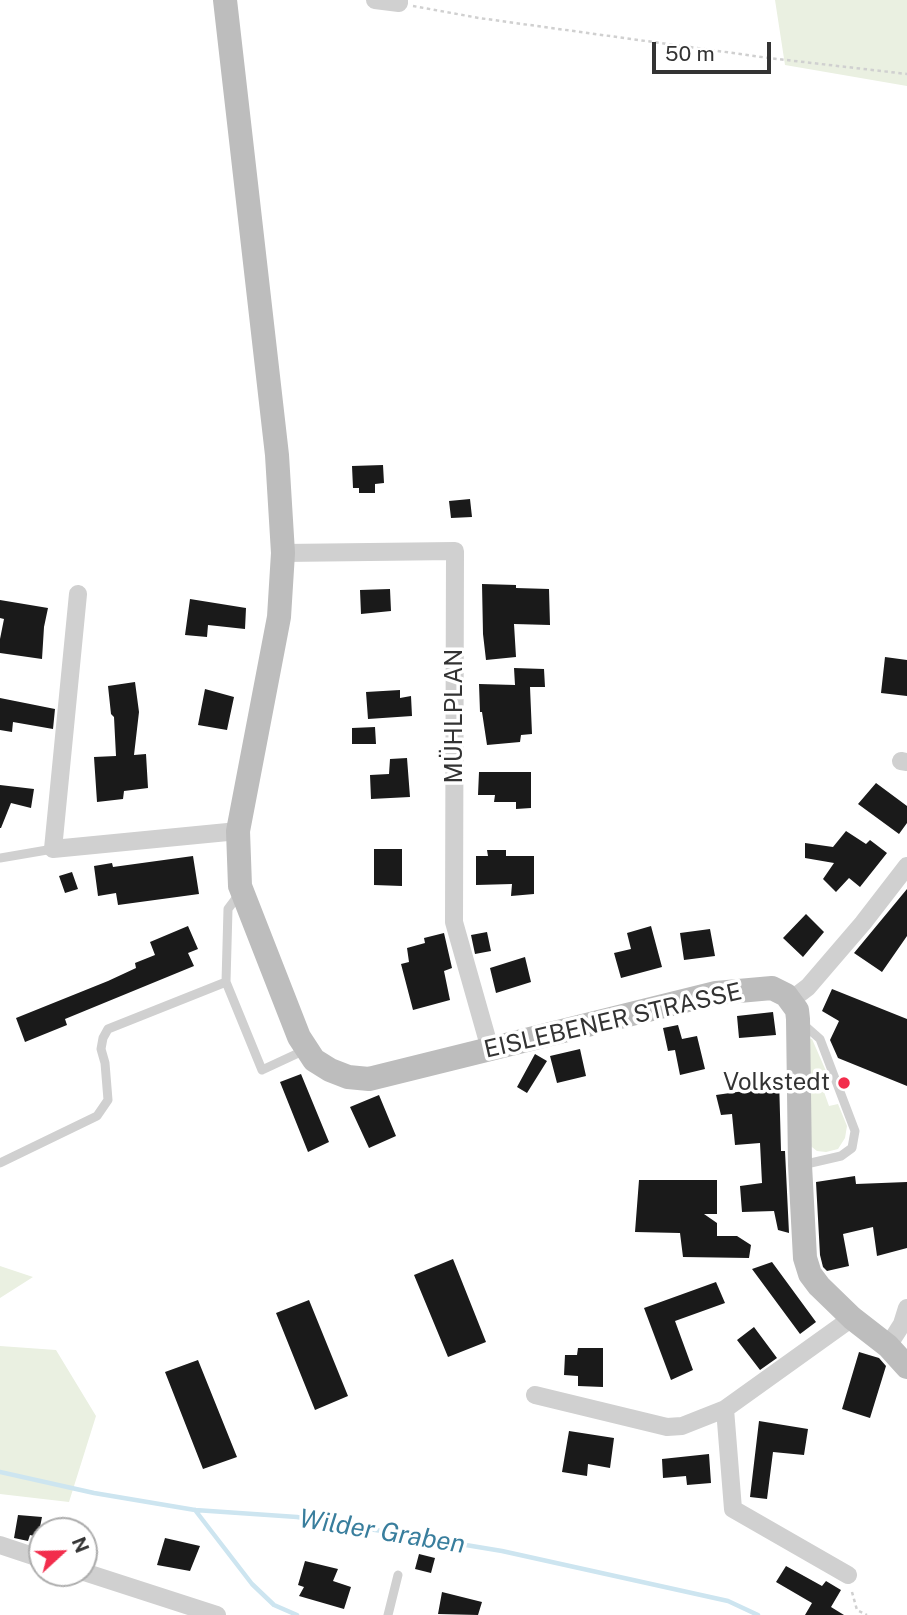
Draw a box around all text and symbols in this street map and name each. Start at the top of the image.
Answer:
scale bar [655,28,774,72]
text: 50 m [665,41,715,66]
street label: MÜHLPLAN [441,649,469,783]
street label: EISLEBENER STRASSE [481,977,745,1065]
place label: Volkstedt [723,1069,830,1097]
marker: Volkstedt [836,1075,852,1091]
water label: Wilder Graben [297,1503,467,1561]
north arrow [28,1517,98,1587]
text: N [68,1534,94,1556]

